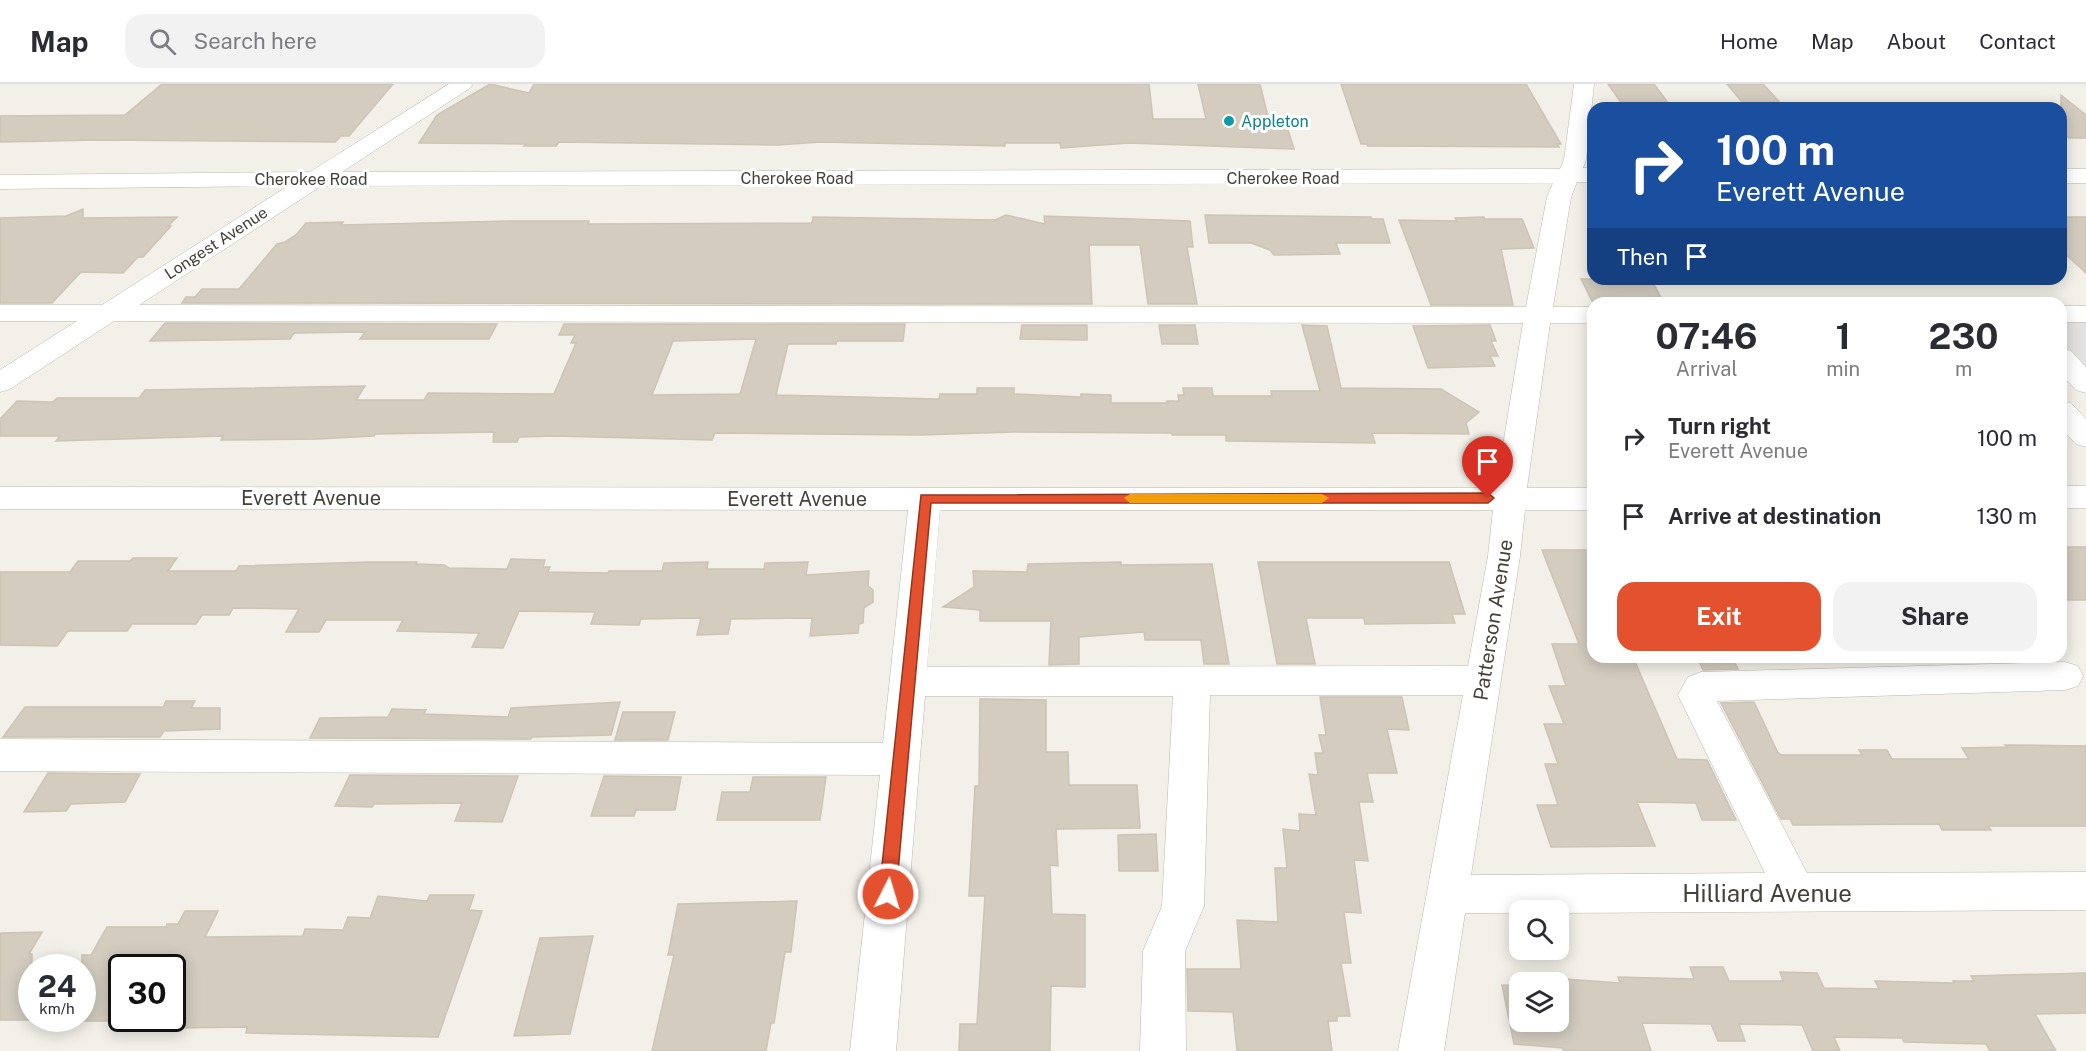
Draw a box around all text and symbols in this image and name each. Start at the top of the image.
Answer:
search box [125,14,545,68]
text: Map [30,25,89,58]
icon: search [146,25,179,58]
text: Search here [194,28,317,54]
text: Home [1720,29,1778,54]
text: Map [1811,29,1854,54]
text: About [1887,29,1946,54]
text: Contact [1979,29,2056,54]
place label: Appleton [1241,112,1309,131]
marker: Appleton [1222,114,1236,128]
text: 100 m [1716,125,1835,174]
icon: right [1617,126,1695,204]
street label: Cherokee Road [741,169,853,188]
street label: Cherokee Road [1227,169,1339,188]
street label: Cherokee Road [255,170,367,189]
text: Everett Avenue [1716,175,1905,207]
street label: Longest Avenue [161,203,271,283]
icon: arrive [1680,240,1713,273]
text: Then [1617,244,1668,270]
text: 07:46 [1656,315,1758,357]
text: 1 [1835,315,1851,357]
text: 230 [1929,315,1998,357]
text: Arrival [1676,357,1737,381]
text: min [1826,357,1860,381]
text: m [1955,357,1972,381]
text: Turn right [1668,413,1771,439]
icon: right [1617,422,1650,455]
text: 100 m [1977,425,2037,451]
pin [1462,436,1513,498]
text: Everett Avenue [1668,439,1808,463]
icon: arrive [1471,445,1504,478]
street label: Everett Avenue [241,486,381,510]
street label: Everett Avenue [727,487,867,511]
icon: arrive [1617,500,1650,533]
text: Arrive at destination [1668,503,1881,529]
text: 130 m [1976,503,2037,529]
street label: Patterson Avenue [1468,538,1518,702]
button: Exit [1617,582,1821,651]
button: Share [1833,582,2037,651]
position arrow [856,862,920,926]
street label: Hilliard Avenue [1682,879,1852,907]
map controls [1509,900,1569,1032]
button: search [1509,900,1569,960]
speed limit sign: 30 [108,954,186,1032]
text: 24 [38,968,76,1004]
button: layers [1509,972,1569,1032]
text: km/h [39,1000,75,1017]

